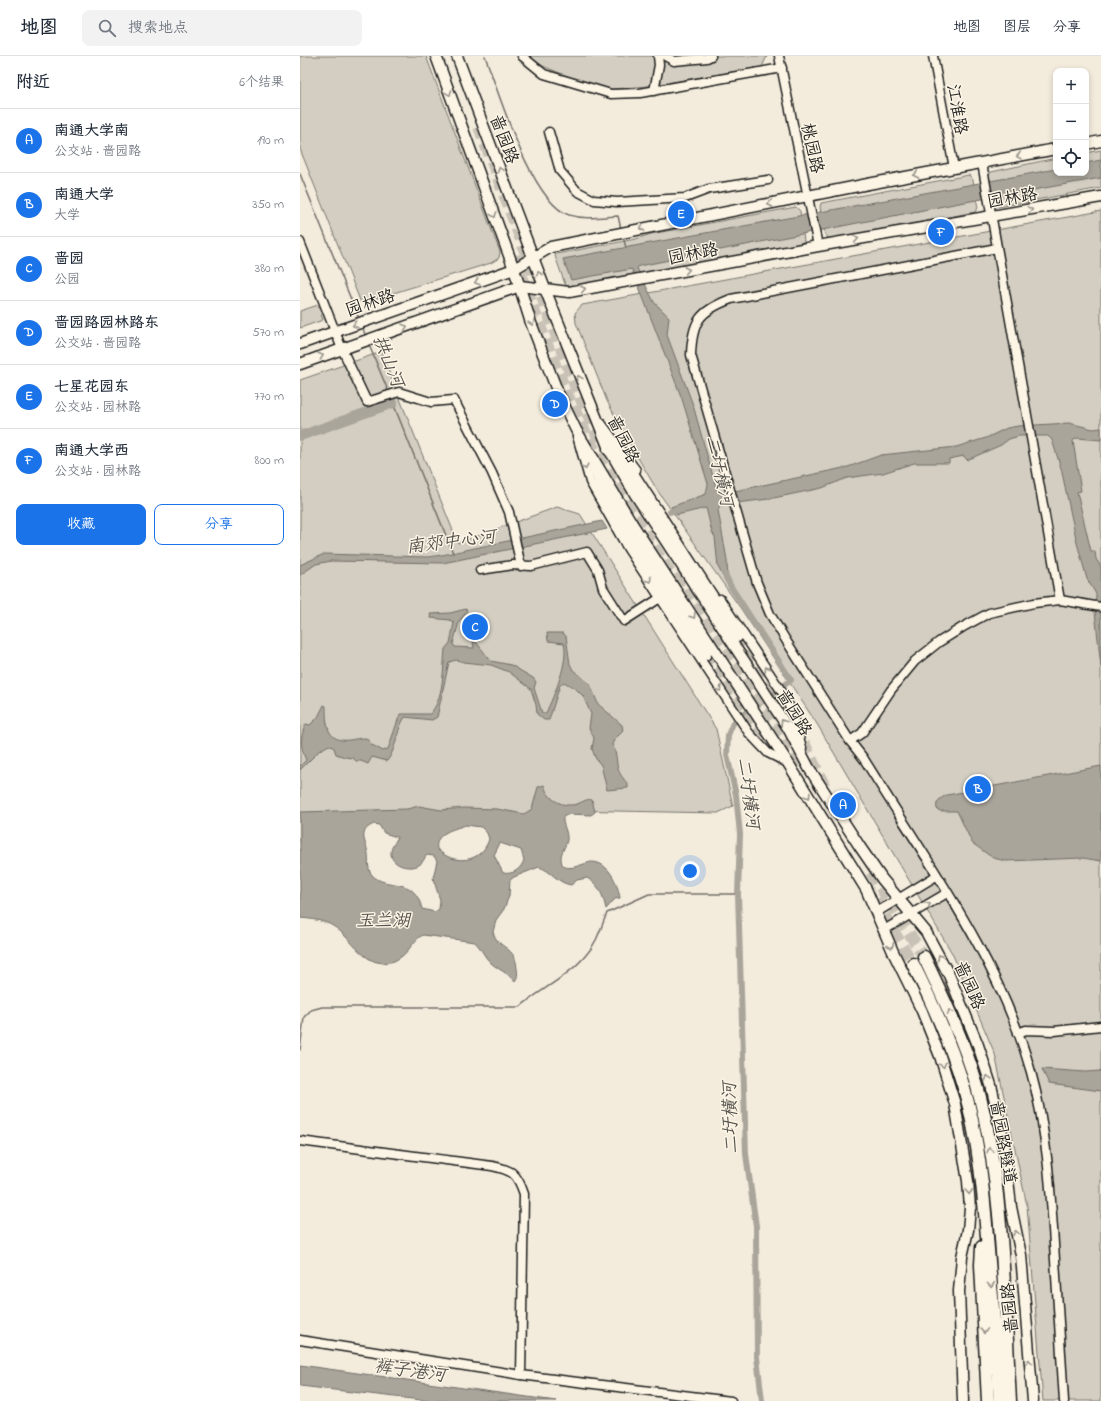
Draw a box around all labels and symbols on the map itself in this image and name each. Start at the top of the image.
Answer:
street label: 江淮路 [940,82,973,137]
one-way arrow [445,89,453,96]
street label: 啬园路 [483,111,524,168]
street label: 桃园路 [794,121,829,176]
one-way arrow [1016,151,1022,160]
one-way arrow [496,166,504,173]
one-way arrow [913,170,919,179]
street label: 园林路 [985,182,1040,215]
pin: E [668,199,694,229]
one-way arrow [767,199,773,207]
one-way arrow [1027,206,1033,215]
one-way arrow [490,211,498,218]
pin: F [928,217,954,247]
one-way arrow [639,223,645,232]
one-way arrow [853,236,860,244]
street label: 园林路 [666,237,721,272]
one-way arrow [684,267,690,275]
one-way arrow [536,270,544,277]
one-way arrow [474,277,481,285]
street label: 园林路 [342,283,399,324]
one-way arrow [580,286,586,294]
one-way arrow [351,320,358,328]
one-way arrow [527,320,535,327]
one-way arrow [401,323,408,331]
water label: 拱山河 [365,332,410,394]
one-way arrow [317,353,324,361]
one-way arrow [576,374,584,381]
pin: D [542,389,568,419]
street label: 啬园路 [600,411,645,468]
water label: 二圩横河 [697,433,739,512]
one-way arrow [580,464,589,471]
water label: 南郊中心河 [405,524,500,561]
one-way arrow [644,576,651,583]
pin: C [462,612,488,642]
one-way arrow [688,612,695,619]
one-way arrow [764,666,771,673]
street label: 啬园路 [770,684,818,741]
one-way arrow [714,685,722,692]
one-way arrow [781,719,788,726]
water label: 二圩横河 [729,756,765,834]
pin: B [965,774,991,804]
pin: A [830,790,856,820]
one-way arrow [804,792,811,799]
your location [680,861,700,881]
one-way arrow [924,902,931,909]
water label: 玉兰湖 [356,909,412,935]
one-way arrow [886,943,894,950]
one-way arrow [937,954,945,961]
street label: 啬园路 [947,957,990,1014]
one-way arrow [947,1009,955,1017]
one-way arrow [938,1062,947,1069]
one-way arrow [984,1074,993,1081]
water label: 二圩横河 [718,1079,746,1154]
street label: 啬园路隧道 [983,1098,1022,1186]
one-way arrow [987,1147,995,1153]
one-way arrow [965,1189,973,1195]
one-way arrow [1013,1230,1021,1236]
street label: 啬园路 [996,1281,1025,1334]
one-way arrow [987,1282,996,1288]
one-way arrow [979,1328,988,1334]
water label: 裤子港河 [372,1354,450,1390]
one-way arrow [1025,1359,1034,1365]

